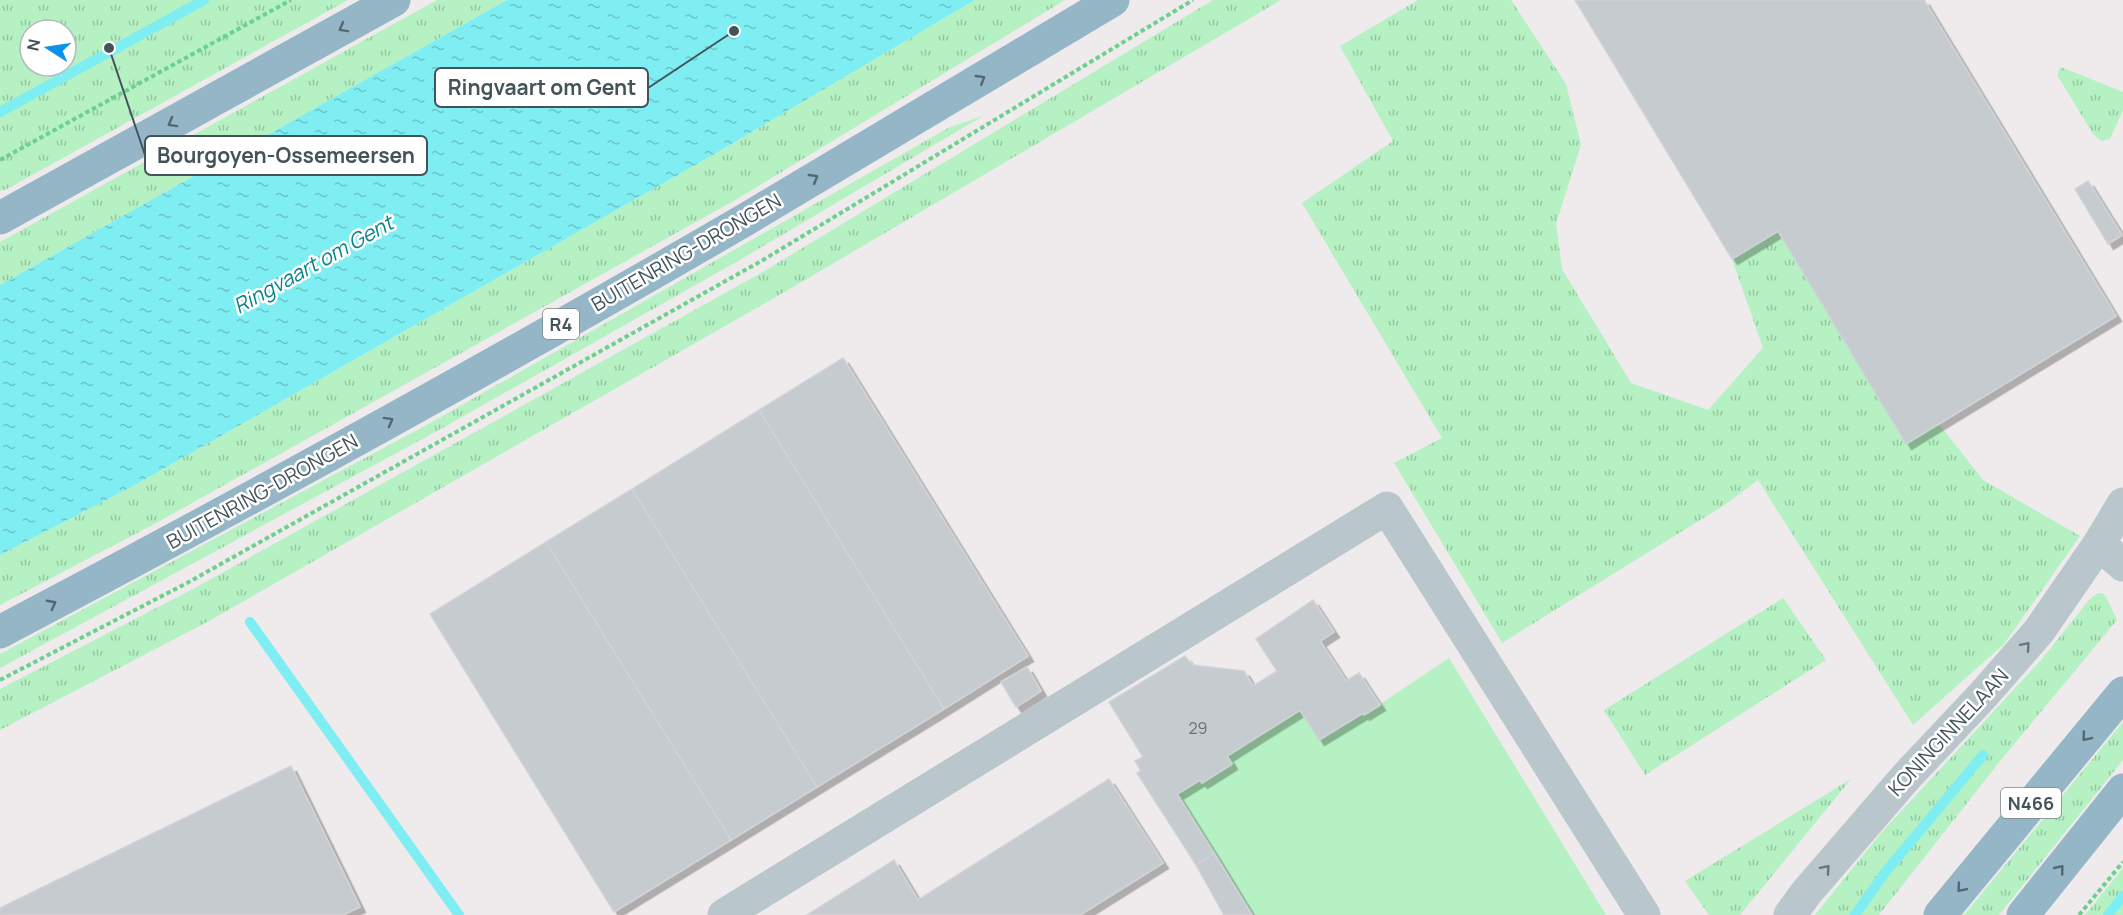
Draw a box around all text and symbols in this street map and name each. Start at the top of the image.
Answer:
north arrow [18,18,78,78]
one-way arrow [339,21,349,32]
text: N [21,37,45,53]
callout: Ringvaart om Gent [435,68,648,107]
text: Ringvaart om Gent [448,73,636,101]
one-way arrow [975,74,985,86]
one-way arrow [168,115,179,127]
callout: Bourgoyen-Ossemeersen [145,136,427,175]
text: Bourgoyen-Ossemeersen [157,141,415,169]
one-way arrow [808,174,818,186]
street label: BUITENRING-DRONGEN [586,187,786,317]
water label: Ringvaart om Gent [228,207,400,320]
road number: R4 [543,309,579,339]
one-way arrow [383,417,393,428]
street label: BUITENRING-DRONGEN [161,427,363,555]
one-way arrow [45,600,56,611]
one-way arrow [2019,642,2030,653]
street label: KONINGINNELAAN [1882,662,2014,802]
house number: 29 [1188,717,1208,739]
one-way arrow [2082,731,2093,742]
road number: N466 [2001,788,2061,818]
one-way arrow [1819,865,1830,876]
one-way arrow [2052,865,2063,876]
one-way arrow [1958,881,1969,892]

